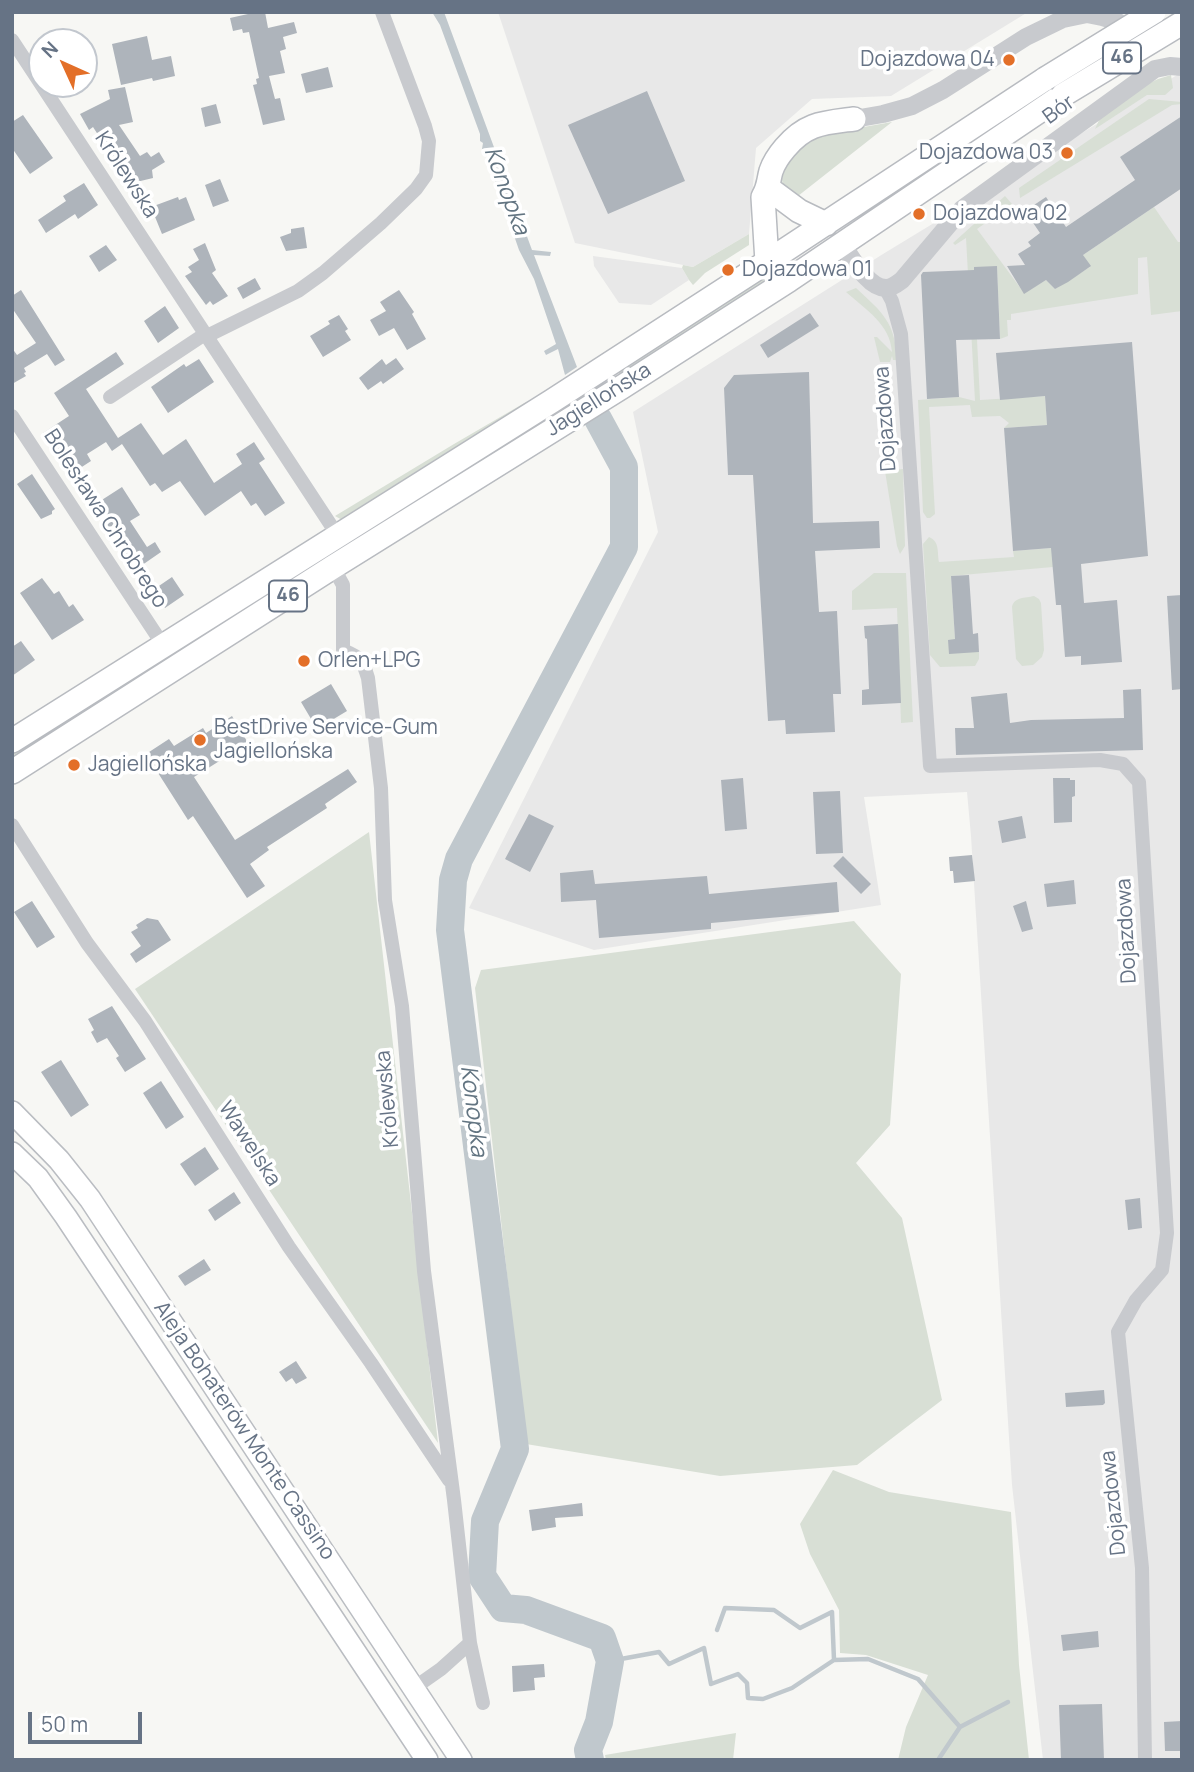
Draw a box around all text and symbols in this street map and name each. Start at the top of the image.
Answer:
north arrow [28,28,98,98]
text: N [36,36,64,64]
road number: 46 [1103,43,1141,74]
place label: Dojazdowa 04 [860,47,995,73]
marker: Dojazdowa 04 [1001,52,1017,68]
street label: Bór [1038,90,1080,130]
street label: Królewska [89,127,163,223]
place label: Dojazdowa 03 [919,140,1053,166]
water label: Konopka [477,143,535,239]
marker: Dojazdowa 03 [1059,145,1075,161]
place label: Dojazdowa 02 [933,201,1067,227]
marker: Dojazdowa 02 [911,206,927,222]
place label: Dojazdowa 01 [742,257,873,283]
marker: Dojazdowa 01 [720,262,736,278]
street label: Jagiellońska [542,358,656,442]
street label: Dojazdowa [870,366,902,472]
street label: Bolesława Chrobrego [38,425,172,613]
road number: 46 [269,580,307,611]
place label: Orlen+LPG [318,648,420,674]
marker: Orlen+LPG [296,653,312,669]
place label: BestDrive Service-Gum Jagiellońska [214,715,438,765]
marker: BestDrive Service-Gum Jagiellońska [192,732,208,748]
place label: Jagiellońska [88,752,207,778]
marker: Jagiellońska [66,757,82,773]
street label: Dojazdowa [1112,878,1142,984]
street label: Królewska [371,1049,405,1149]
water label: Konopka [454,1064,492,1158]
street label: Wawelska [212,1097,286,1191]
street label: Aleja Bohaterów Monte Cassino [148,1297,340,1565]
street label: Dojazdowa [1096,1449,1132,1557]
scale bar [32,1698,145,1742]
text: 50 m [41,1710,88,1738]

